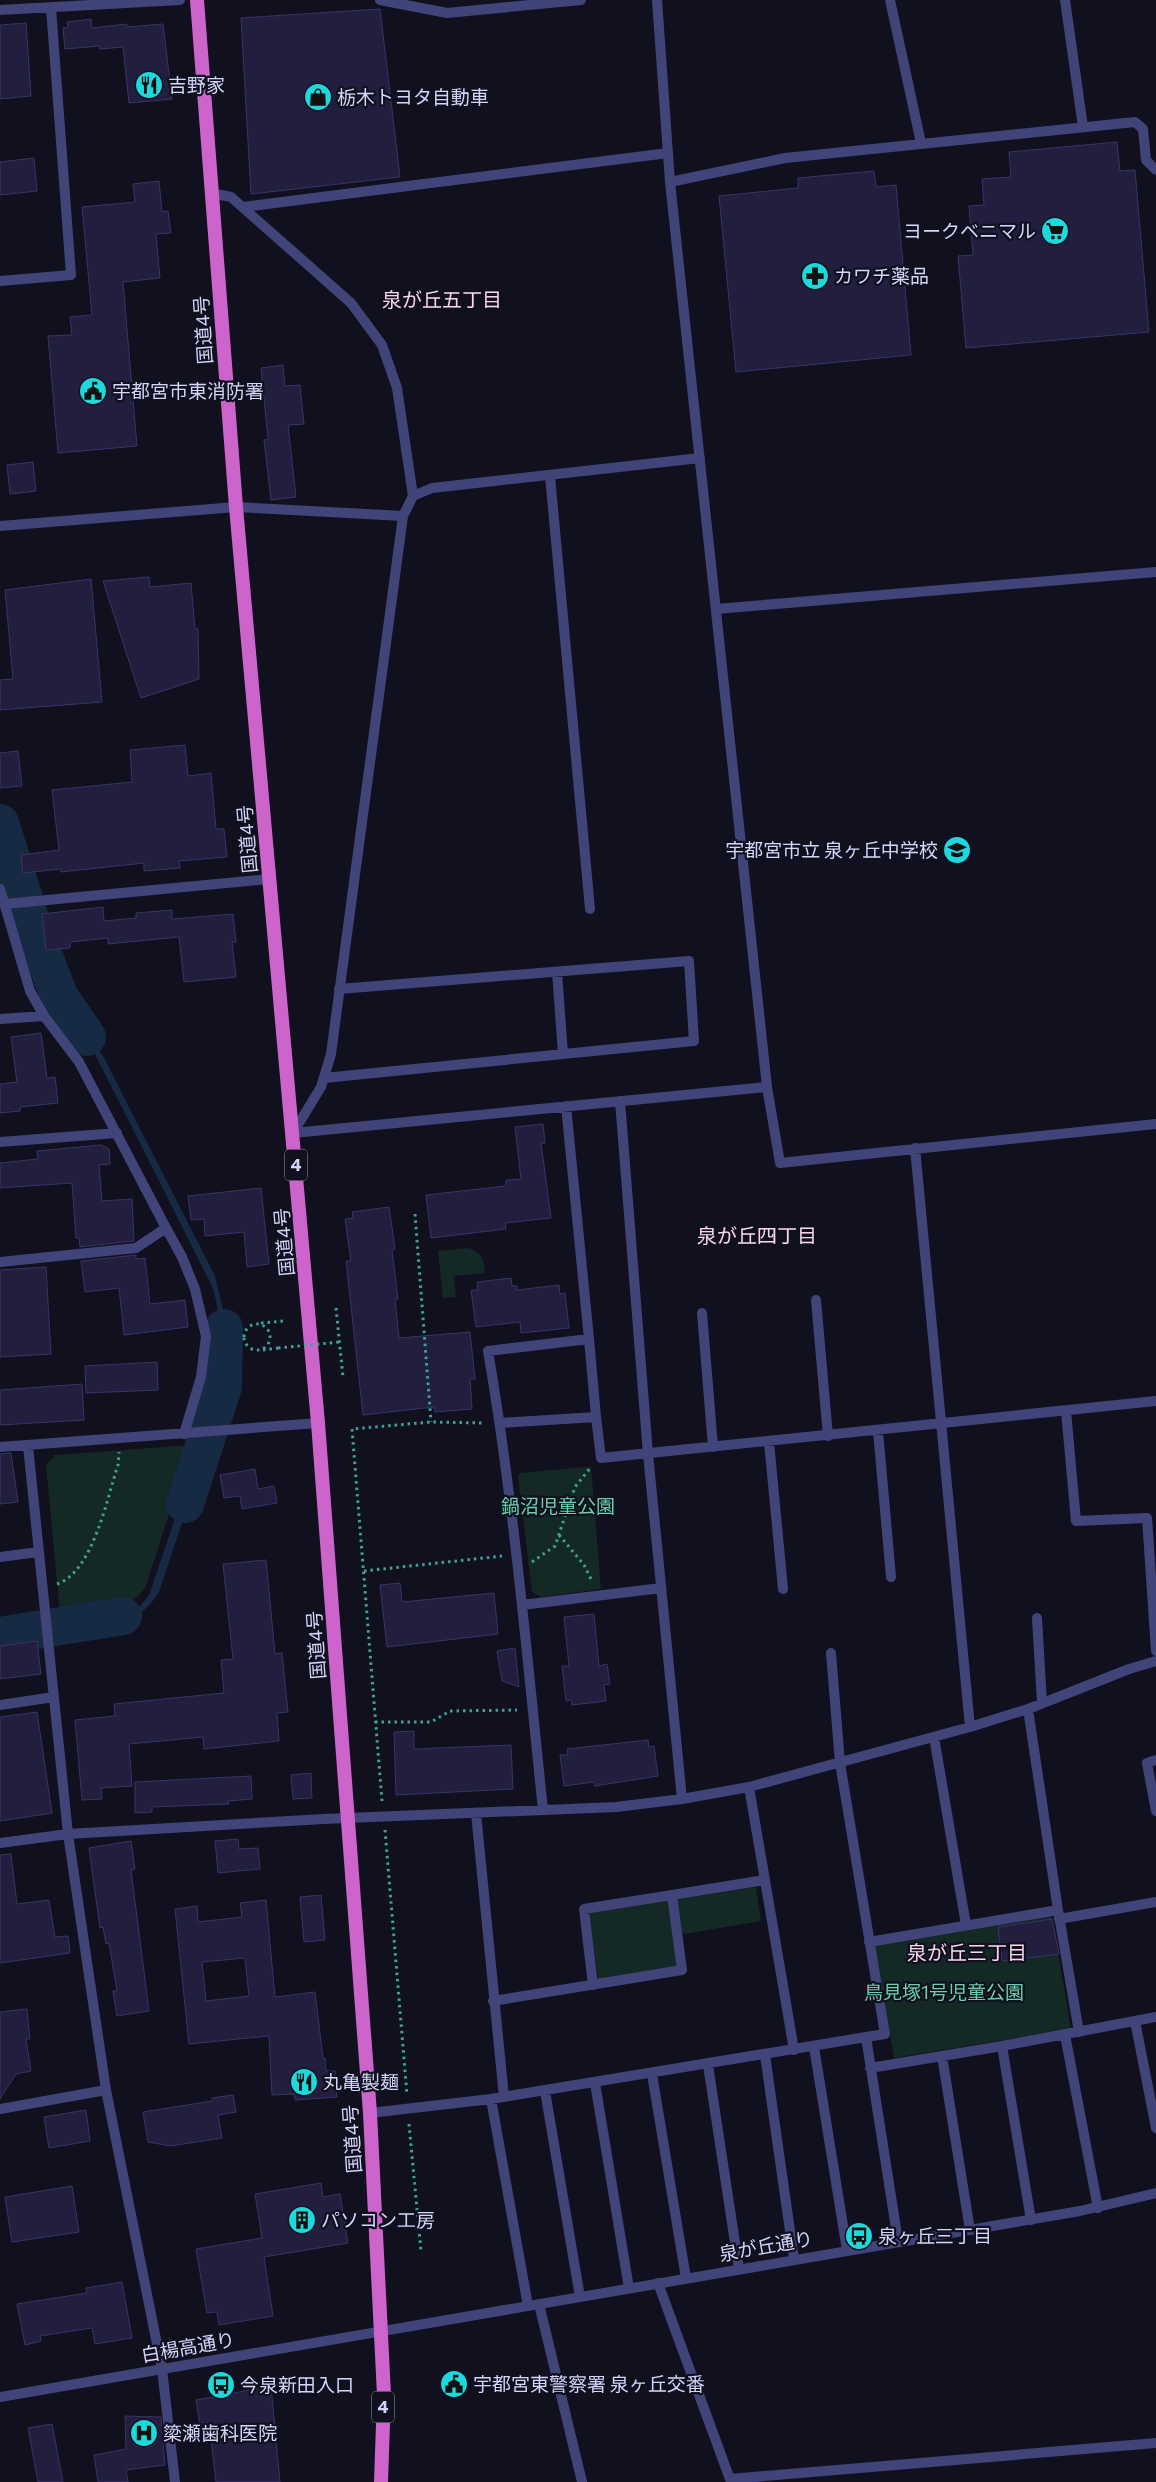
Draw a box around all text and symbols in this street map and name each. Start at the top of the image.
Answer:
restaurant icon: 吉野家 [134,70,164,100]
place label: 吉野家 [168,73,225,96]
shop icon: 栃木トヨタ自動車 [303,82,333,112]
place label: 栃木トヨタ自動車 [337,85,489,108]
supermarket icon: ヨークベニマル [1040,216,1070,246]
place label: ヨークベニマル [903,219,1036,242]
pharmacy icon: カワチ薬品 [800,261,830,291]
place label: カワチ薬品 [834,264,929,287]
district label: 泉が丘五丁目 [382,287,502,311]
street label: 国道4号 [189,295,216,365]
public building icon: 宇都宮市東消防署 [78,376,108,406]
place label: 宇都宮市東消防署 [112,379,264,402]
street label: 国道4号 [232,804,261,874]
school or university icon: 宇都宮市立 泉ヶ丘中学校 [942,835,972,865]
place label: 宇都宮市立 泉ヶ丘中学校 [725,838,938,861]
road number: 4 [285,1150,307,1180]
street label: 国道4号 [269,1207,298,1277]
district label: 泉が丘四丁目 [697,1223,817,1247]
park label: 鍋沼児童公園 [501,1494,615,1517]
street label: 国道4号 [302,1610,329,1680]
district label: 泉が丘三丁目 [907,1940,1027,1964]
park label: 鳥見塚1号児童公園 [864,1980,1024,2003]
restaurant icon: 丸亀製麺 [289,2067,319,2097]
place label: 丸亀製麺 [323,2070,399,2093]
street label: 国道4号 [338,2104,365,2174]
building icon: パソコン工房 [287,2205,317,2235]
place label: パソコン工房 [321,2208,435,2231]
bus stop icon: 泉ヶ丘三丁目 [844,2221,874,2251]
place label: 泉ヶ丘三丁目 [878,2224,992,2247]
street label: 泉が丘通り [717,2226,815,2265]
street label: 白楊高通り [139,2327,237,2366]
public building icon: 宇都宮東警察署 泉ヶ丘交番 [439,2369,469,2399]
bus stop icon: 今泉新田入口 [206,2370,236,2400]
place label: 宇都宮東警察署 泉ヶ丘交番 [473,2372,705,2395]
place label: 今泉新田入口 [240,2373,354,2396]
road number: 4 [372,2392,394,2422]
hospital icon: 簗瀬歯科医院 [129,2418,159,2448]
place label: 簗瀬歯科医院 [163,2421,277,2444]

